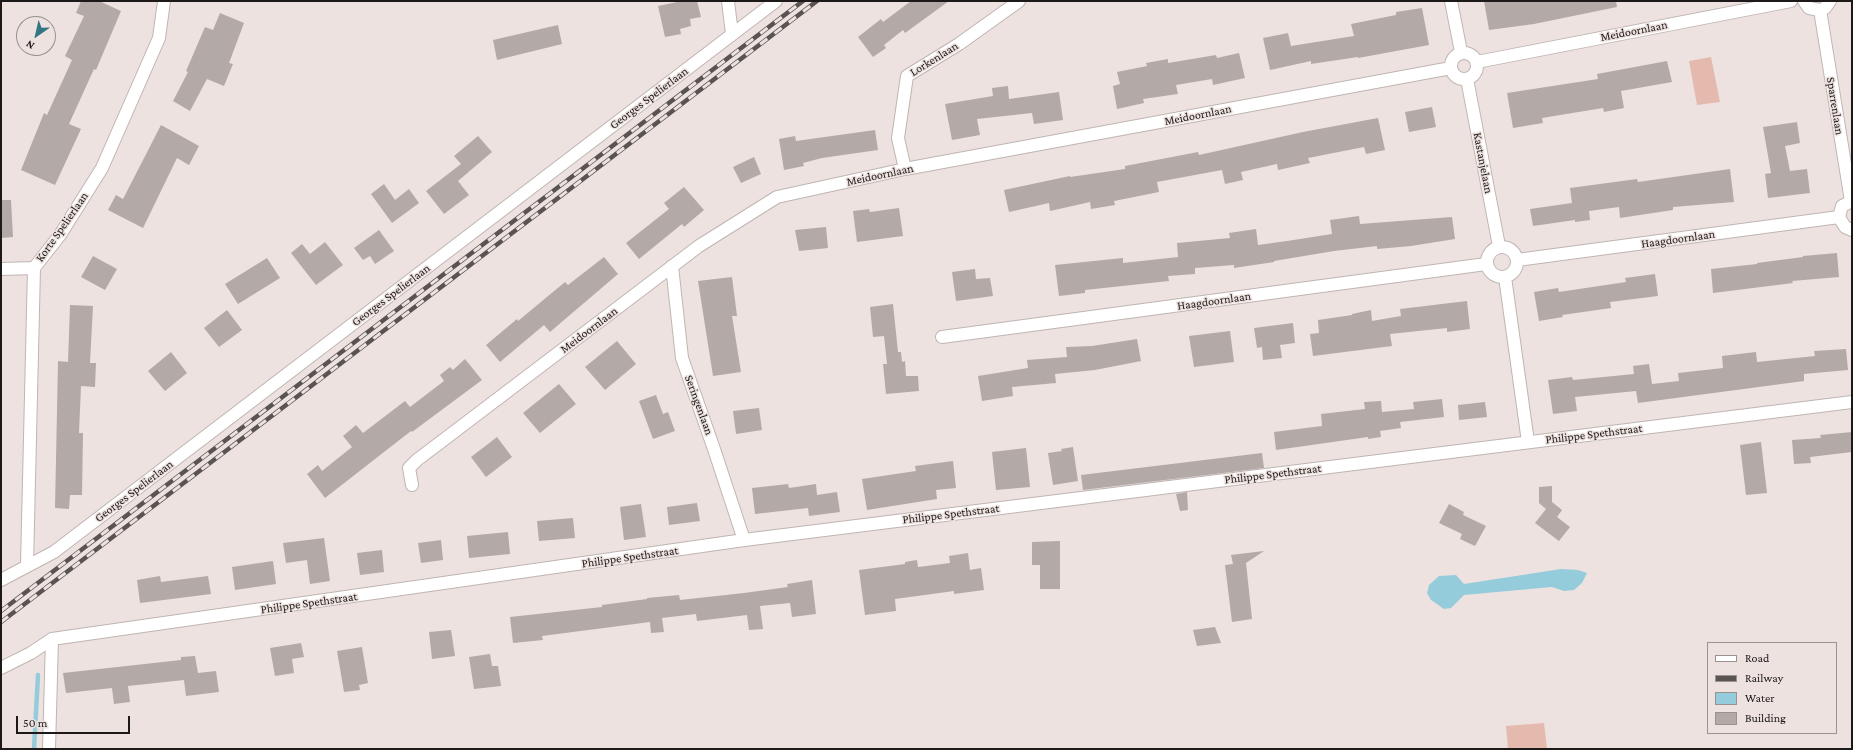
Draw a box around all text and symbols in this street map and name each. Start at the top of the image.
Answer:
north arrow [16,16,56,56]
street label: Meidoornlaan [1599,17,1669,45]
text: N [23,38,36,52]
street label: Lorkenlaan [907,39,961,79]
street label: Georges Spelierlaan [607,64,691,132]
street label: Sparrenlaan [1823,76,1847,136]
street label: Meidoornlaan [1163,101,1233,129]
street label: Kastanjelaan [1470,131,1496,195]
street label: Meidoornlaan [845,161,915,189]
street label: Korte Spelierlaan [33,189,91,265]
street label: Haagdoornlaan [1640,227,1716,251]
street label: Georges Spelierlaan [349,261,433,329]
street label: Haagdoornlaan [1176,289,1252,313]
street label: Meidoornlaan [558,304,620,356]
street label: Seringenlaan [681,373,717,437]
street label: Philippe Spethstraat [1545,421,1643,447]
street label: Georges Spelierlaan [92,457,176,525]
street label: Philippe Spethstraat [1224,461,1322,487]
street label: Philippe Spethstraat [902,501,1000,527]
street label: Philippe Spethstraat [581,543,679,571]
street label: Philippe Spethstraat [260,589,358,617]
legend [1707,642,1837,734]
text: Road [1745,651,1769,665]
text: Railway [1745,671,1783,685]
text: Water [1745,691,1774,705]
scale bar [18,708,132,734]
text: Building [1745,711,1786,725]
text: 50 m [23,716,47,730]

